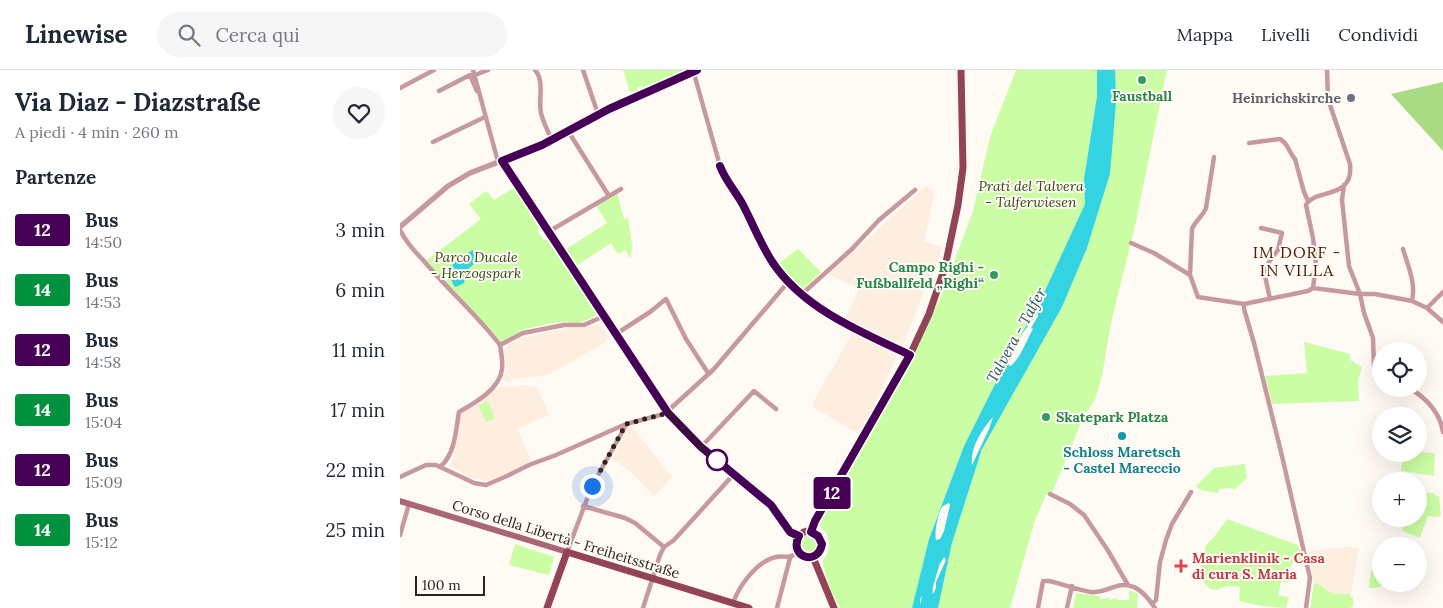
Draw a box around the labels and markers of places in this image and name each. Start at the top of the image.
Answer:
marker: Faustball [1136,74,1148,86]
place label: Faustball [1112,87,1173,105]
place label: Heinrichskirche [1232,89,1341,107]
marker: Heinrichskirche [1345,92,1357,104]
place label: Campo Righi - Fußballfeld „Righi“ [856,258,984,292]
marker: Campo Righi - Fußballfeld „Righi“ [988,269,1000,281]
place label: Skatepark Platza [1056,408,1169,426]
marker: Skatepark Platza [1040,411,1052,423]
marker: Schloss Maretsch - Castel Mareccio [1116,430,1128,442]
place label: Schloss Maretsch - Castel Mareccio [1063,443,1181,477]
unlabelled marker [706,449,728,471]
place label: Marienklinik - Casa di cura S. Maria [1192,549,1325,583]
marker: Marienklinik - Casa di cura S. Maria [1174,559,1188,573]

